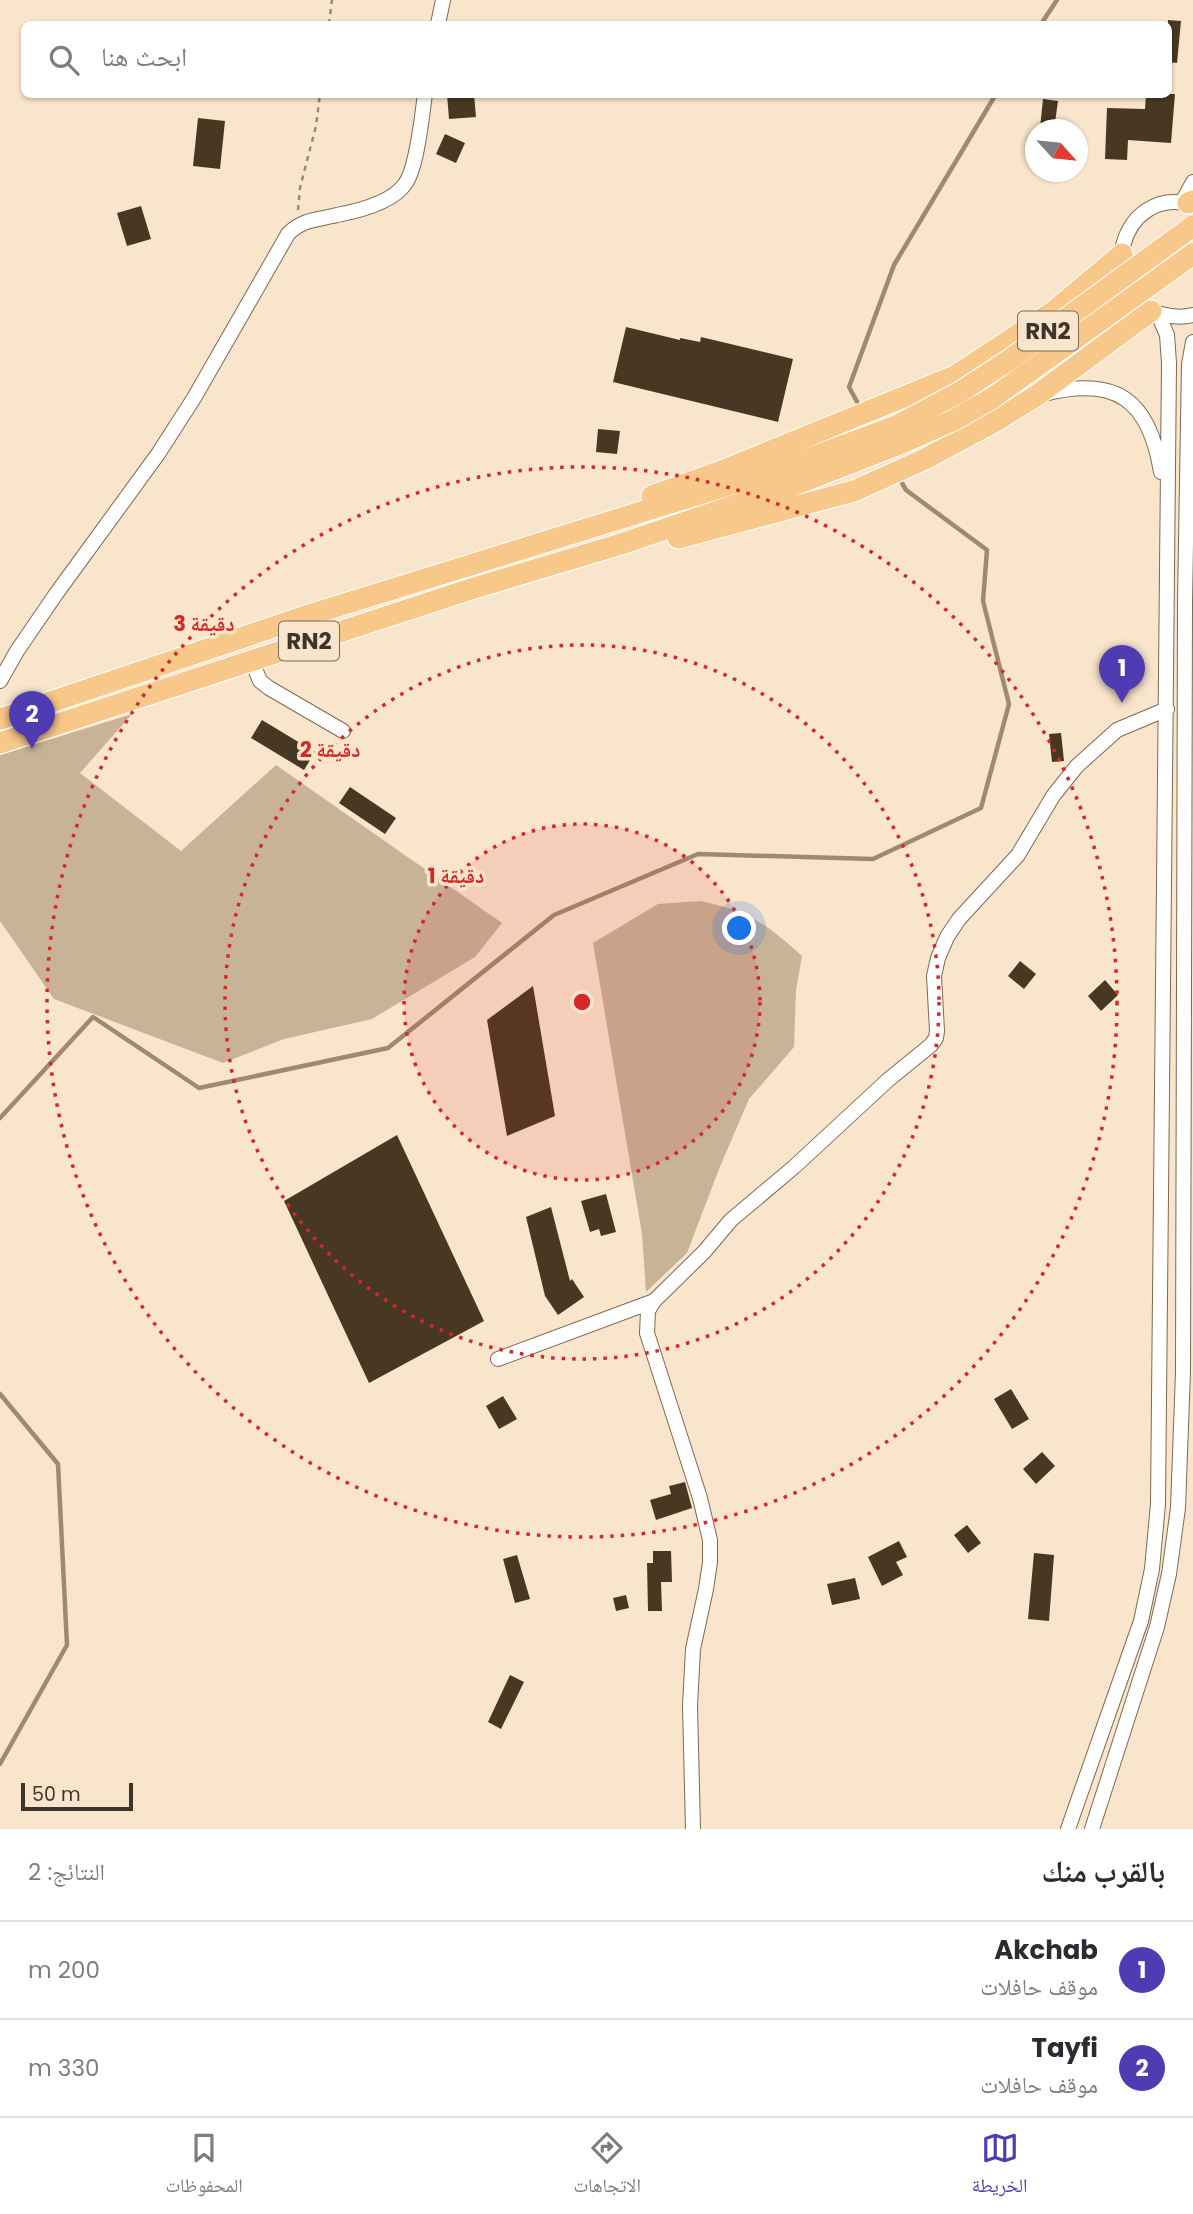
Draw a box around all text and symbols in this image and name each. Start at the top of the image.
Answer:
search box [21,21,1172,98]
text: ابحث هنا [101,39,187,75]
icon: search [45,41,83,79]
north arrow [1025,119,1088,182]
road number: RN2 [1018,312,1078,350]
text: 3 دقيقة [173,609,235,638]
road number: RN2 [279,622,339,660]
pin: 1 [1099,645,1145,703]
pin: 2 [9,691,55,749]
text: 2 دقيقة [300,735,360,764]
text: 1 دقيقة [428,861,484,890]
your location [722,911,756,945]
centre of rings [570,990,594,1014]
scale bar [21,1780,133,1812]
text: 50 m [32,1781,81,1808]
text: بالقرب منك [1042,1850,1165,1893]
text: النتائج: 2 [28,1856,105,1888]
text: Akchab [994,1932,1098,1968]
text: 200 m [28,1954,100,1986]
text: 1 [1138,1954,1146,1986]
text: موقف حافلات [980,1971,1098,2003]
text: Tayfi [1032,2030,1098,2066]
text: 330 m [28,2052,99,2084]
text: 2 [1135,2052,1149,2084]
text: موقف حافلات [980,2069,1098,2101]
tab: المحفوظات [165,2129,243,2204]
tab: الاتجاهات [573,2129,641,2204]
tab: الخريطة [972,2129,1028,2204]

